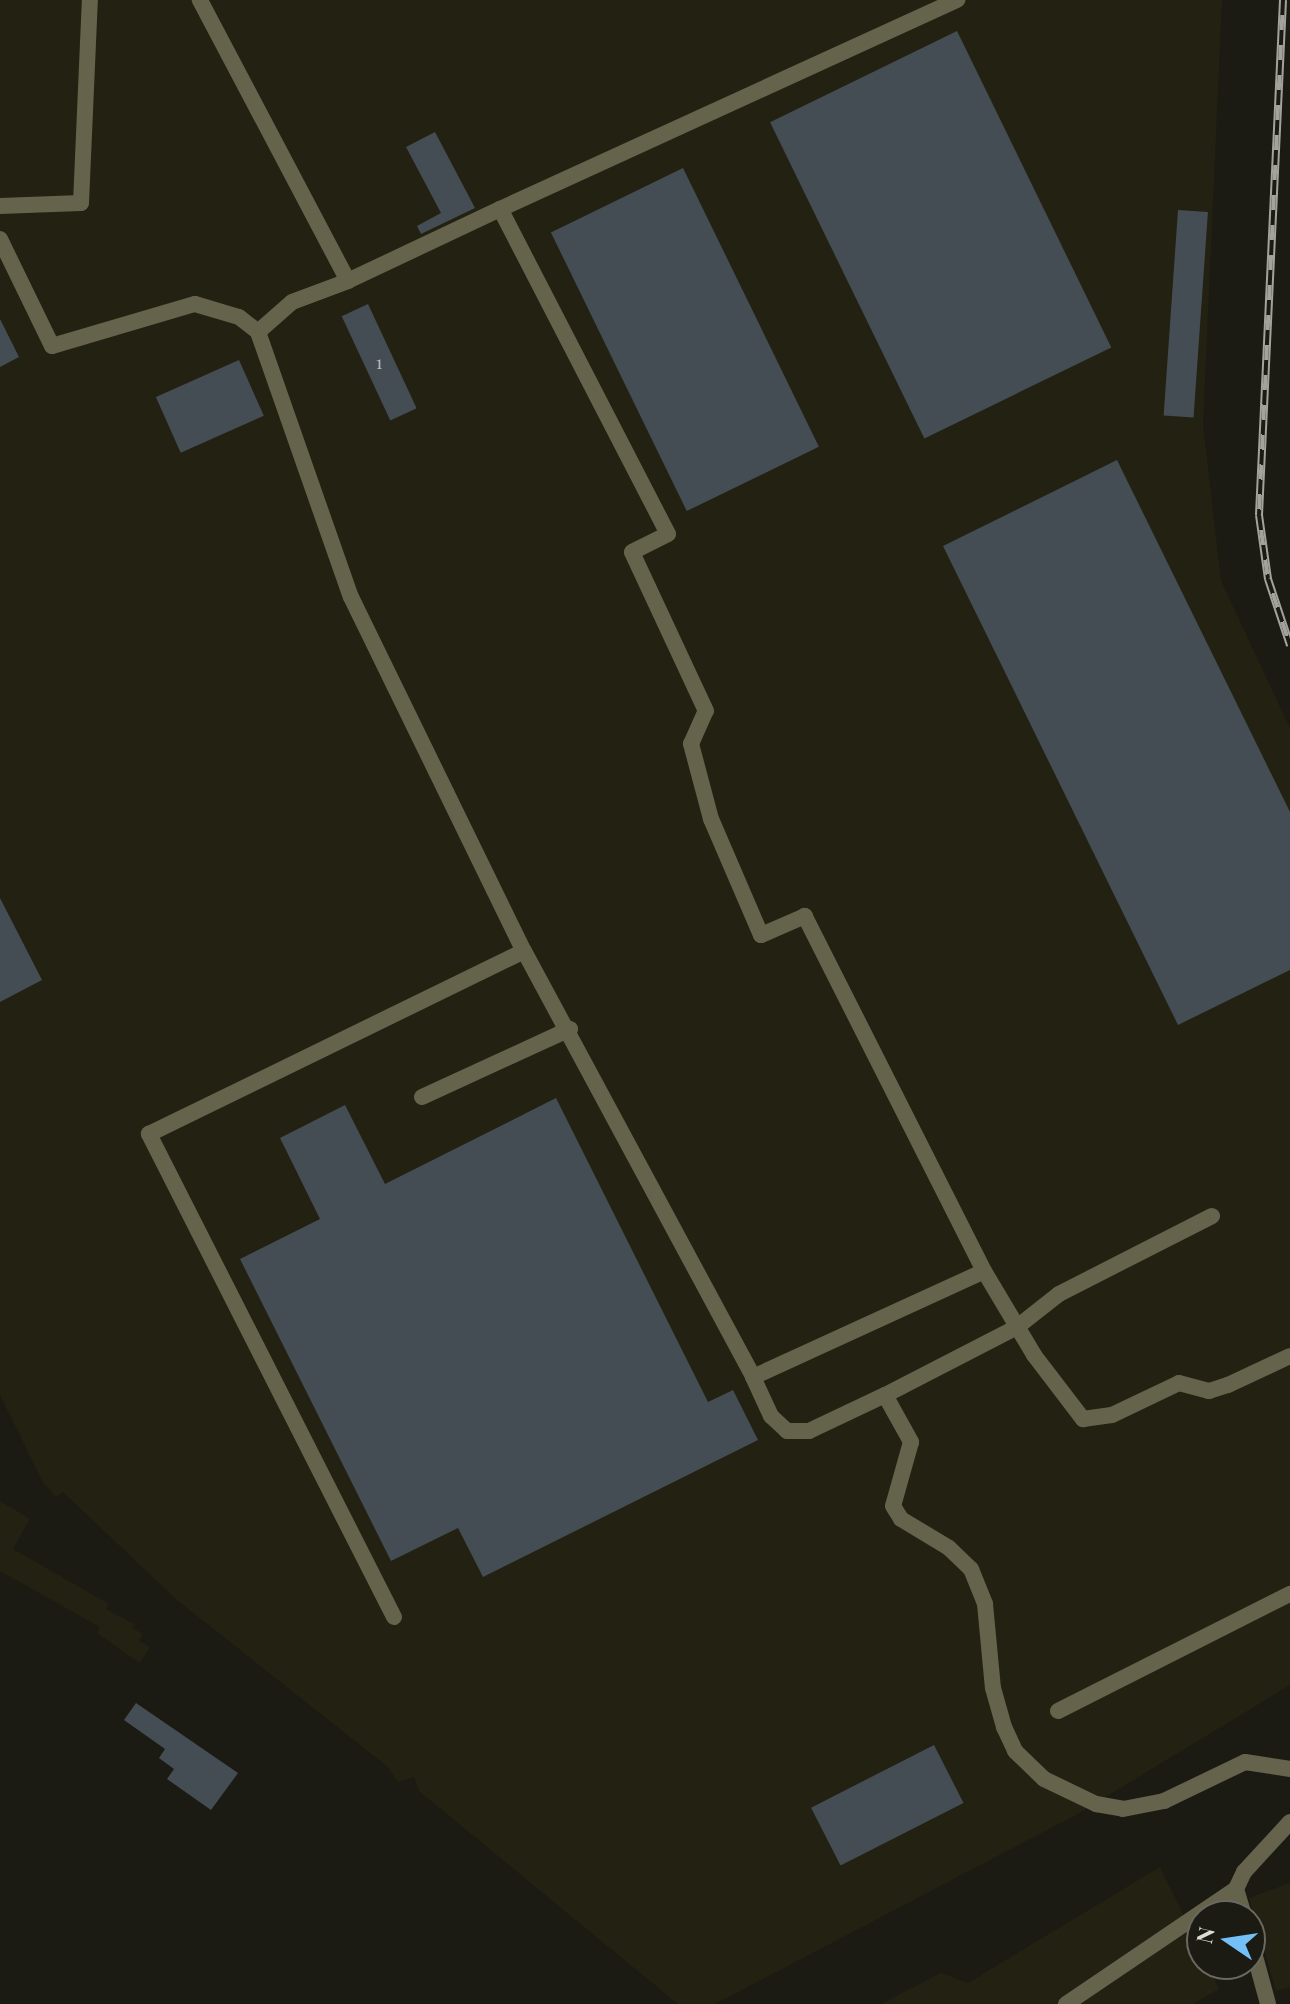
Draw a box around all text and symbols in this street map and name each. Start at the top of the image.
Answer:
house number: 1 [376,351,382,373]
north arrow [1186,1900,1266,1980]
text: N [1188,1924,1221,1946]

